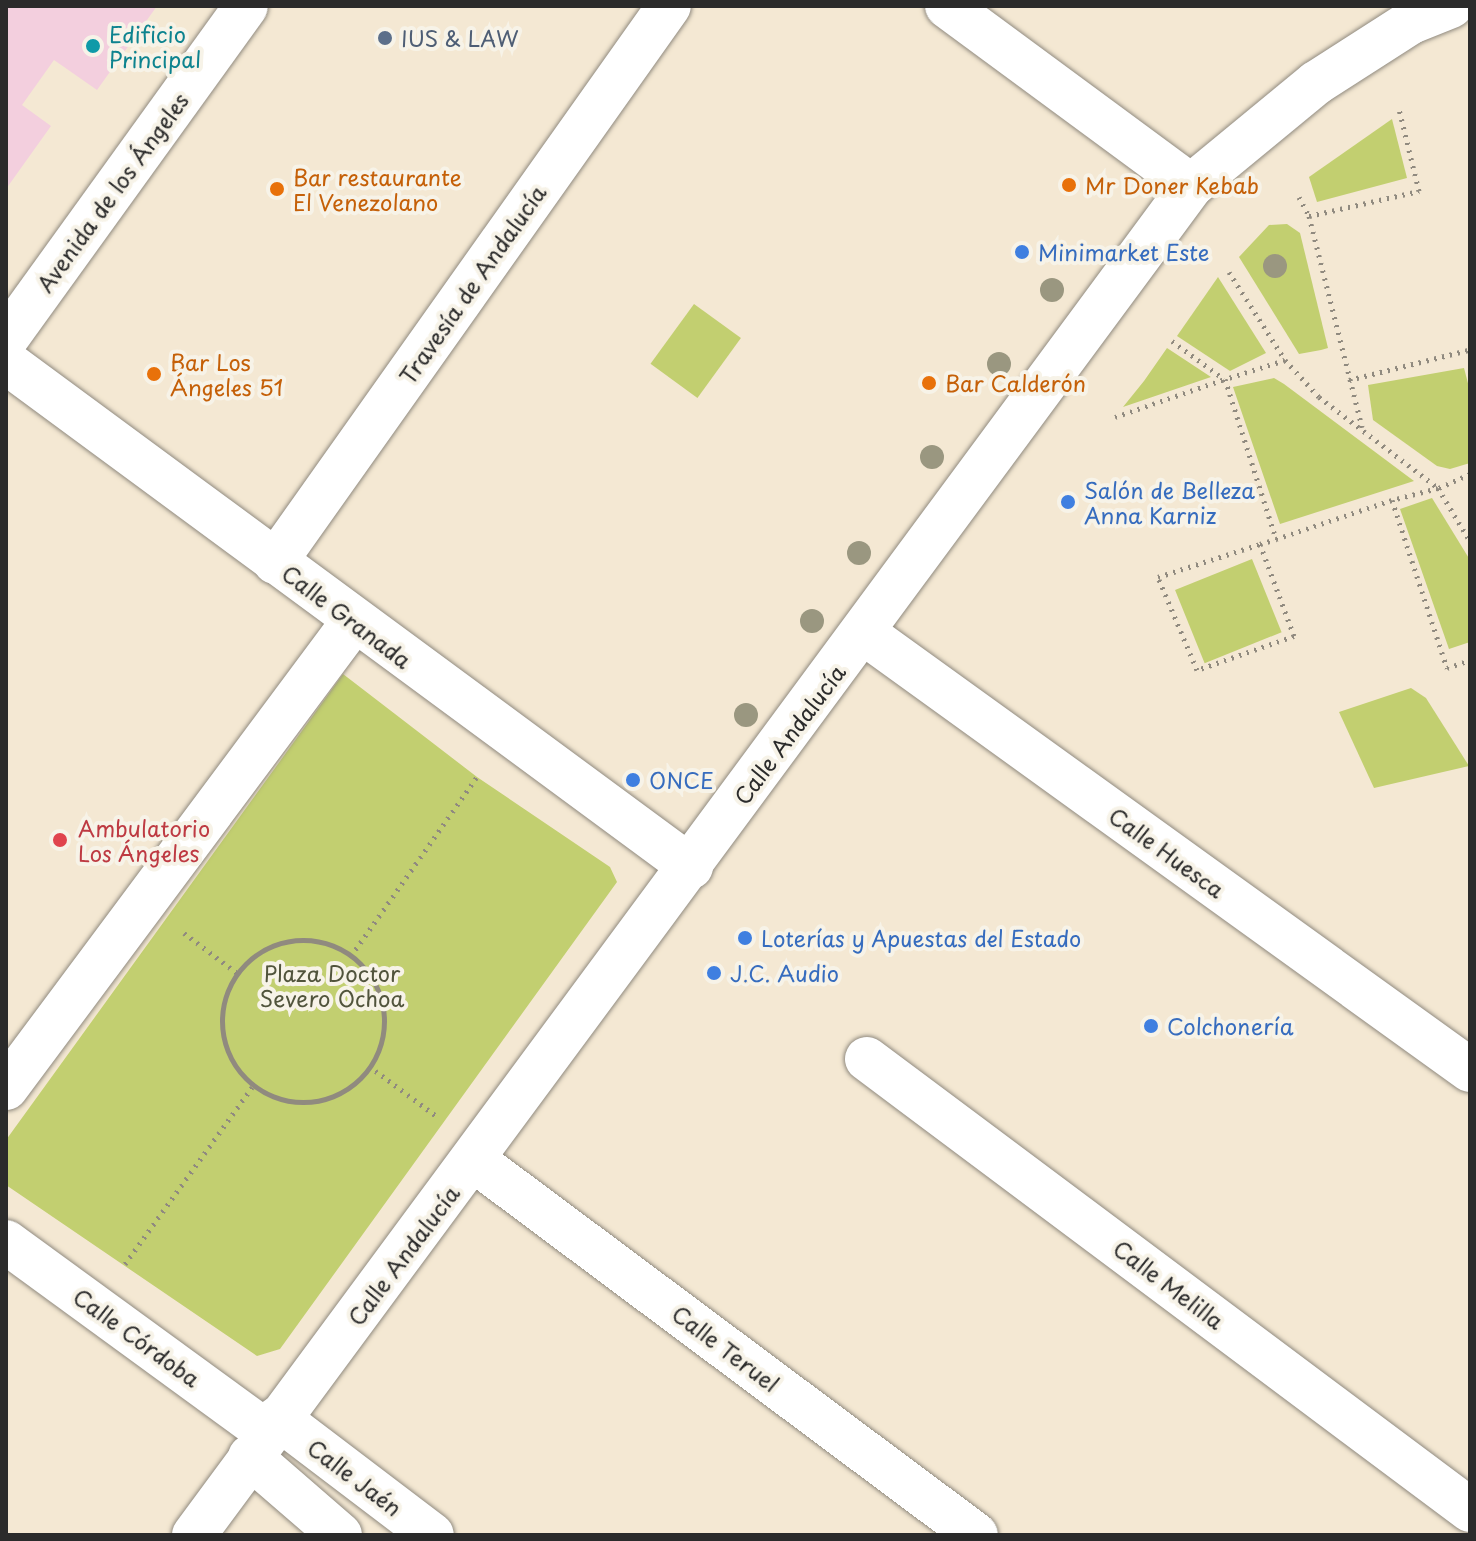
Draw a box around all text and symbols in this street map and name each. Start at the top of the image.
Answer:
place label: Edificio Principal [109,20,201,72]
place label: IUS & LAW [401,25,520,51]
marker: IUS & LAW [376,29,394,47]
marker: Edificio Principal [84,37,102,55]
street label: Avenida de los Ángeles [30,87,194,297]
place label: Bar restaurante El Venezolano [293,163,463,214]
place label: Mr Doner Kebab [1085,172,1260,198]
marker: Mr Doner Kebab [1060,176,1078,194]
street label: Travesía de Andalucía [393,179,551,389]
marker: Bar restaurante El Venezolano [268,180,286,198]
place label: Minimarket Este [1038,239,1212,265]
marker: Minimarket Este [1013,243,1031,261]
place label: Bar Los Ángeles 51 [170,348,284,400]
marker: Bar Los Ángeles 51 [145,365,163,383]
place label: Bar Calderón [945,370,1085,396]
marker: Bar Calderón [920,374,938,392]
place label: Salón de Belleza Anna Karniz [1084,476,1257,528]
marker: Salón de Belleza Anna Karniz [1059,493,1077,511]
street label: Calle Granada [277,559,417,673]
street label: Calle Andalucía [728,658,850,810]
place label: ONCE [649,767,714,793]
marker: ONCE [624,771,642,789]
street label: Calle Huesca [1104,801,1230,903]
place label: Ambulatorio Los Ángeles [78,814,210,866]
marker: Ambulatorio Los Ángeles [49,829,71,851]
place label: Loterías y Apuestas del Estado [761,925,1085,951]
marker: Loterías y Apuestas del Estado [736,929,754,947]
park label: Plaza Doctor Severo Ochoa [260,959,404,1010]
place label: J.C. Audio [730,960,840,986]
marker: J.C. Audio [705,964,723,982]
place label: Colchonería [1167,1013,1294,1039]
marker: Colchonería [1142,1017,1160,1035]
street label: Calle Andalucía [342,1179,464,1331]
street label: Calle Melilla [1109,1234,1229,1334]
street label: Calle Córdoba [68,1282,206,1392]
street label: Calle Teruel [667,1299,785,1397]
street label: Calle Jaén [303,1433,407,1521]

